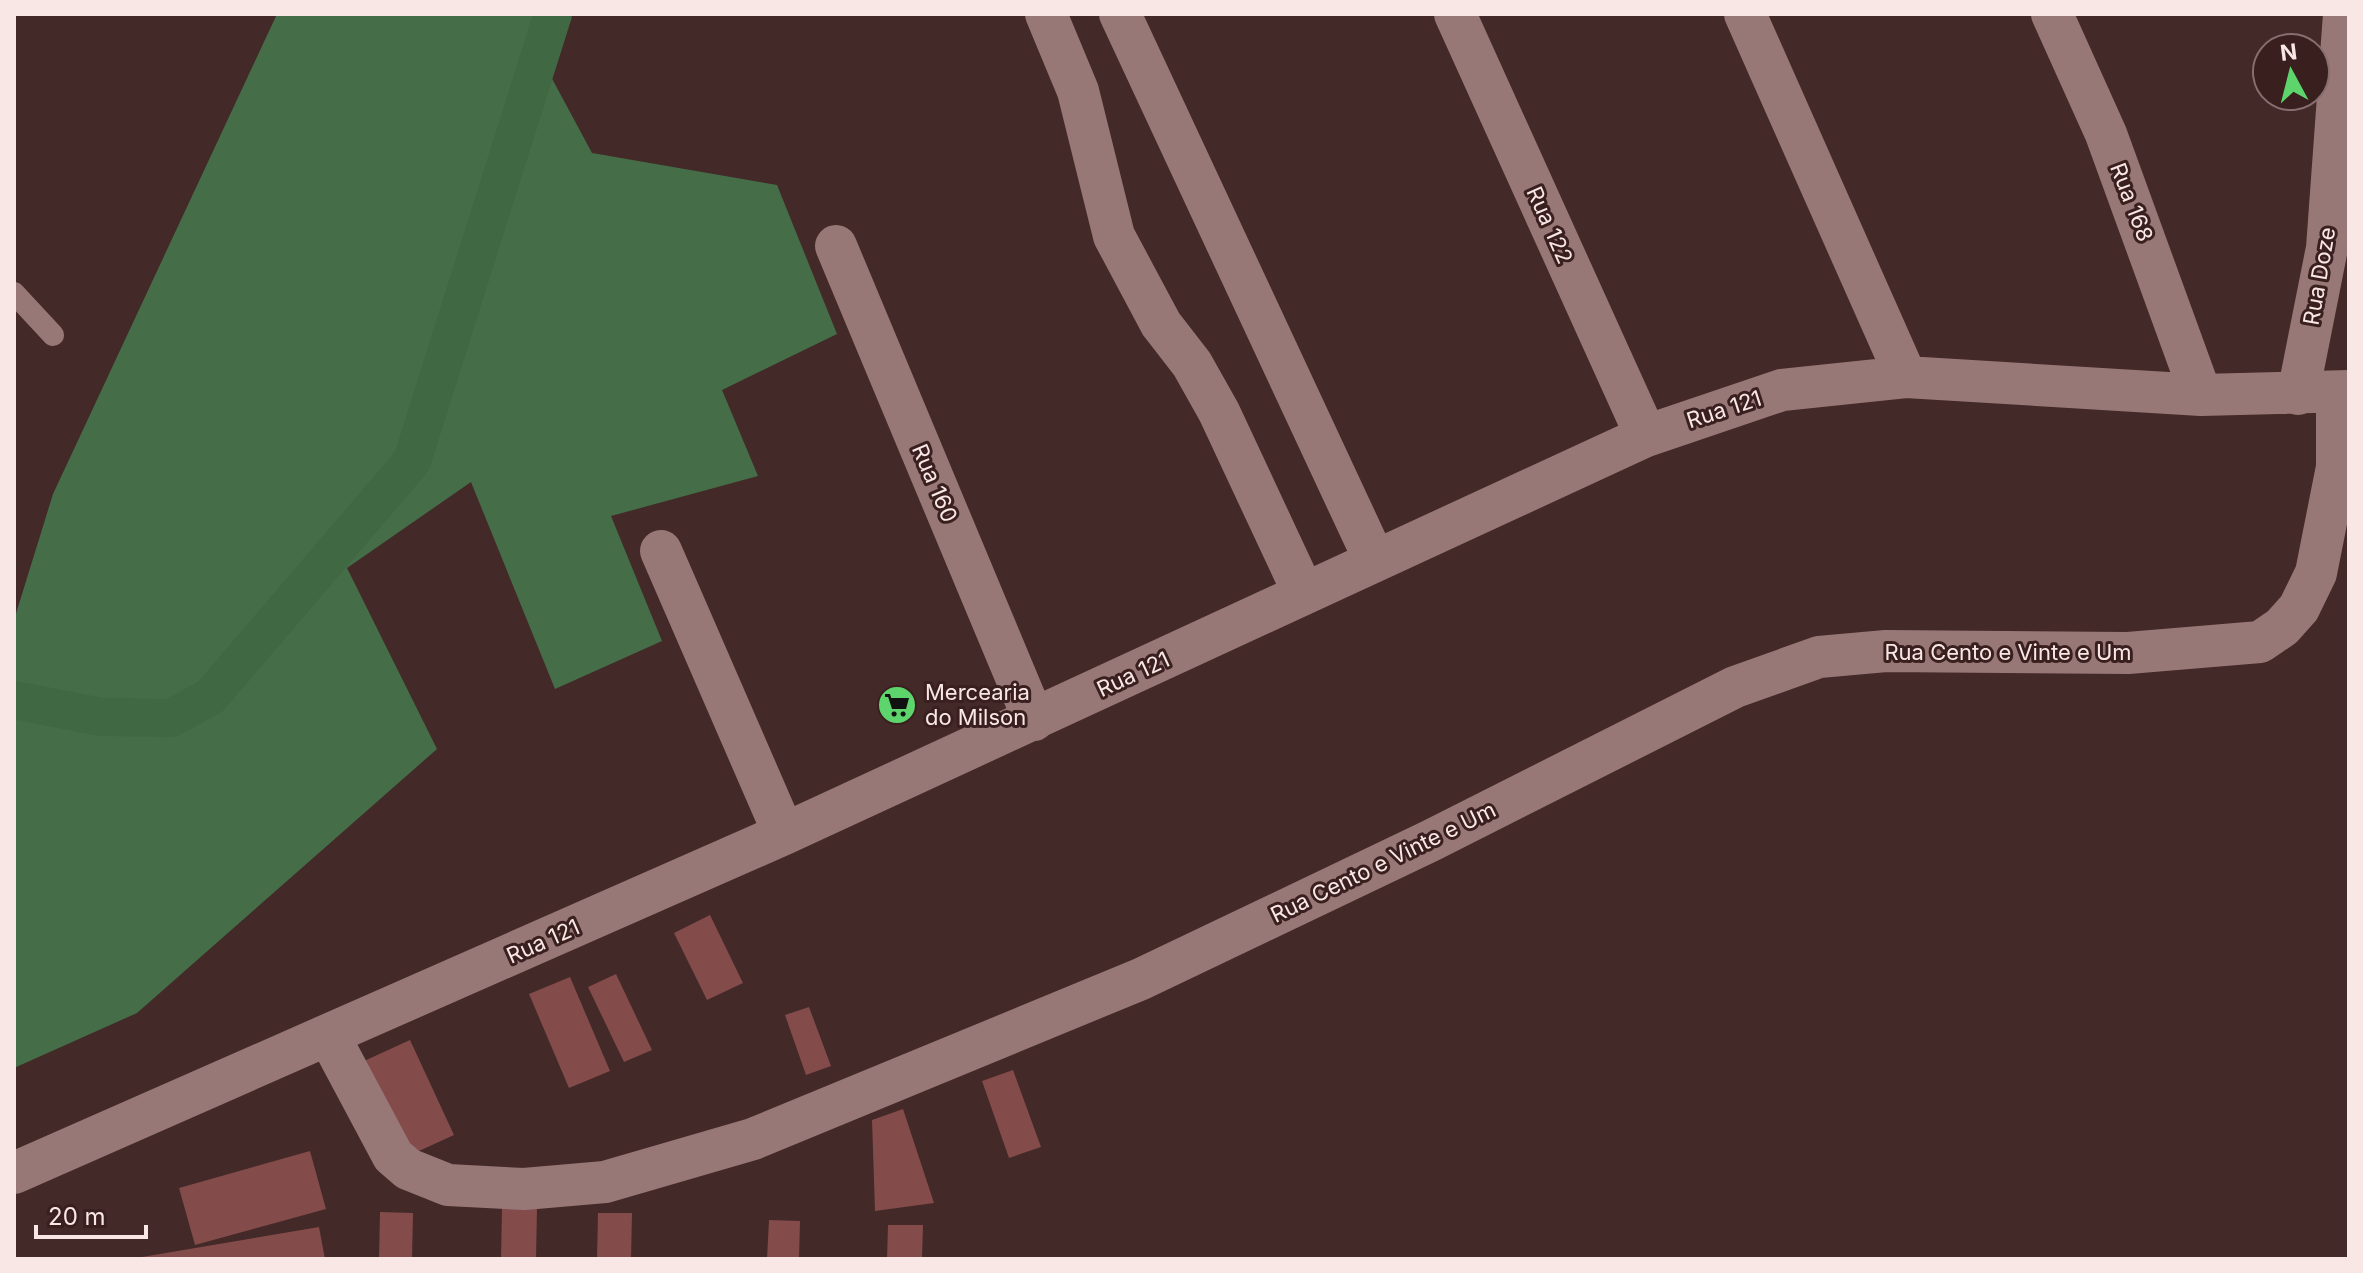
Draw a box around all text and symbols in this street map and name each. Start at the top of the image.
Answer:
north arrow [2251,32,2331,112]
text: N [2279,38,2298,66]
street label: Rua 168 [2105,159,2159,245]
street label: Rua 122 [1522,182,1578,268]
street label: Rua Doze [2298,225,2340,327]
street label: Rua 121 [1683,385,1765,433]
street label: Rua 160 [907,440,963,526]
street label: Rua Cento e Vinte e Um [1884,639,2132,665]
street label: Rua 121 [1093,646,1173,702]
place label: Mercearia do Milson [925,679,1030,730]
supermarket icon: Mercearia do Milson [876,684,918,726]
street label: Rua Cento e Vinte e Um [1266,796,1500,928]
street label: Rua 121 [503,913,583,969]
scale bar [36,1189,146,1239]
text: 20 m [48,1202,106,1231]

